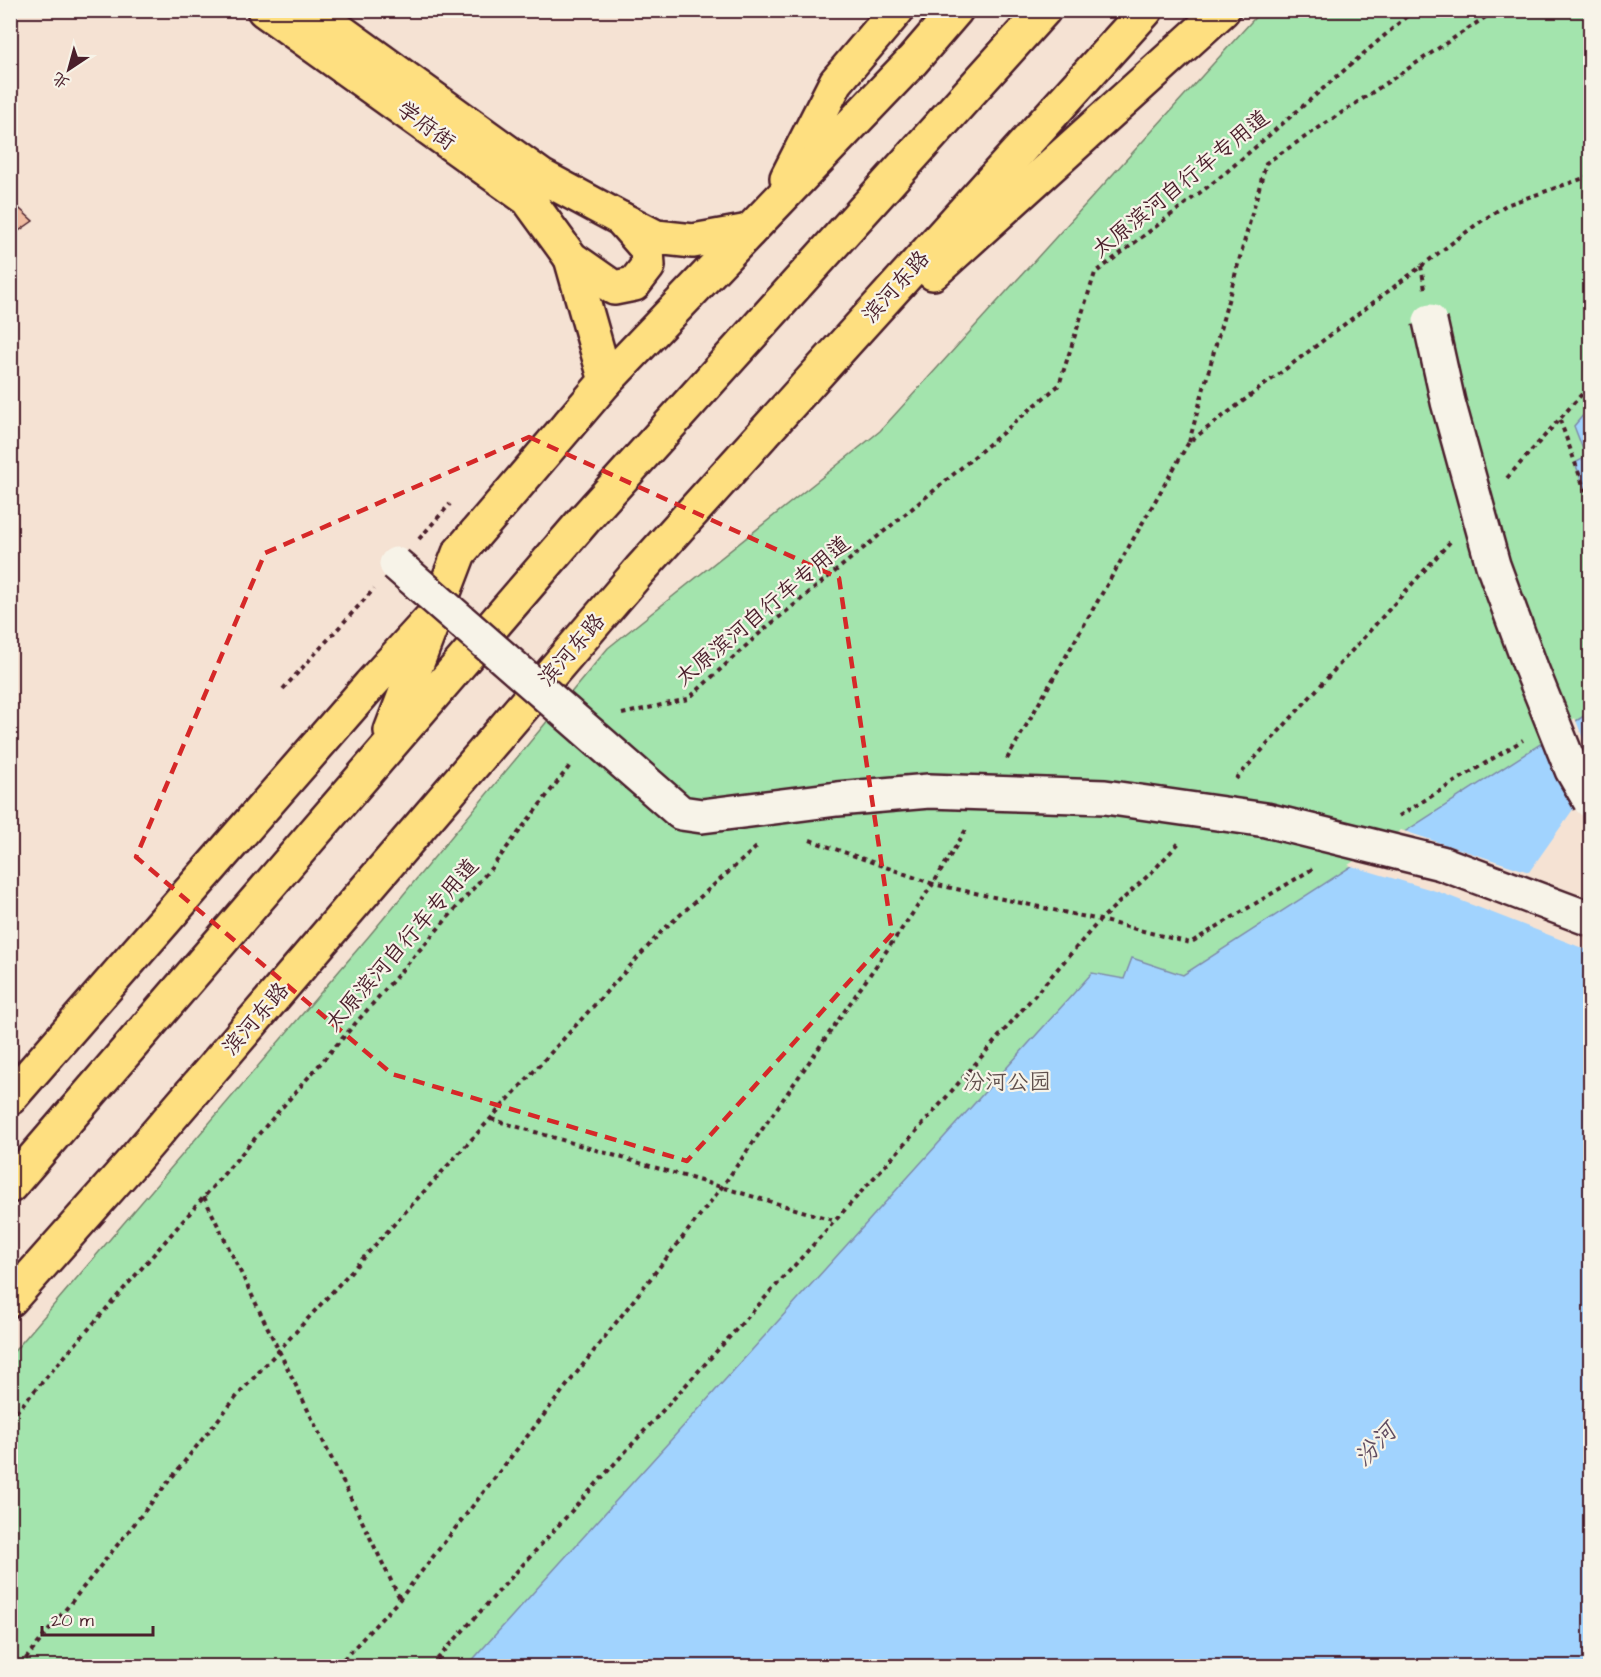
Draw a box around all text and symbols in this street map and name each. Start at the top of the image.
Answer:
north arrow [39,39,99,99]
text: 北 [48,67,74,94]
street label: 学府街 [390,94,462,158]
street label: 太原滨河自行车专用道 [1086,103,1276,265]
street label: 滨河东路 [855,244,937,330]
street label: 太原滨河自行车专用道 [669,528,857,694]
street label: 滨河东路 [531,607,613,693]
street label: 太原滨河自行车专用道 [318,852,486,1038]
street label: 滨河东路 [215,976,297,1062]
park label: 汾河公园 [963,1067,1051,1098]
water label: 汾河 [1347,1413,1408,1474]
scale bar [42,1599,153,1637]
text: 20 m [51,1608,94,1633]

